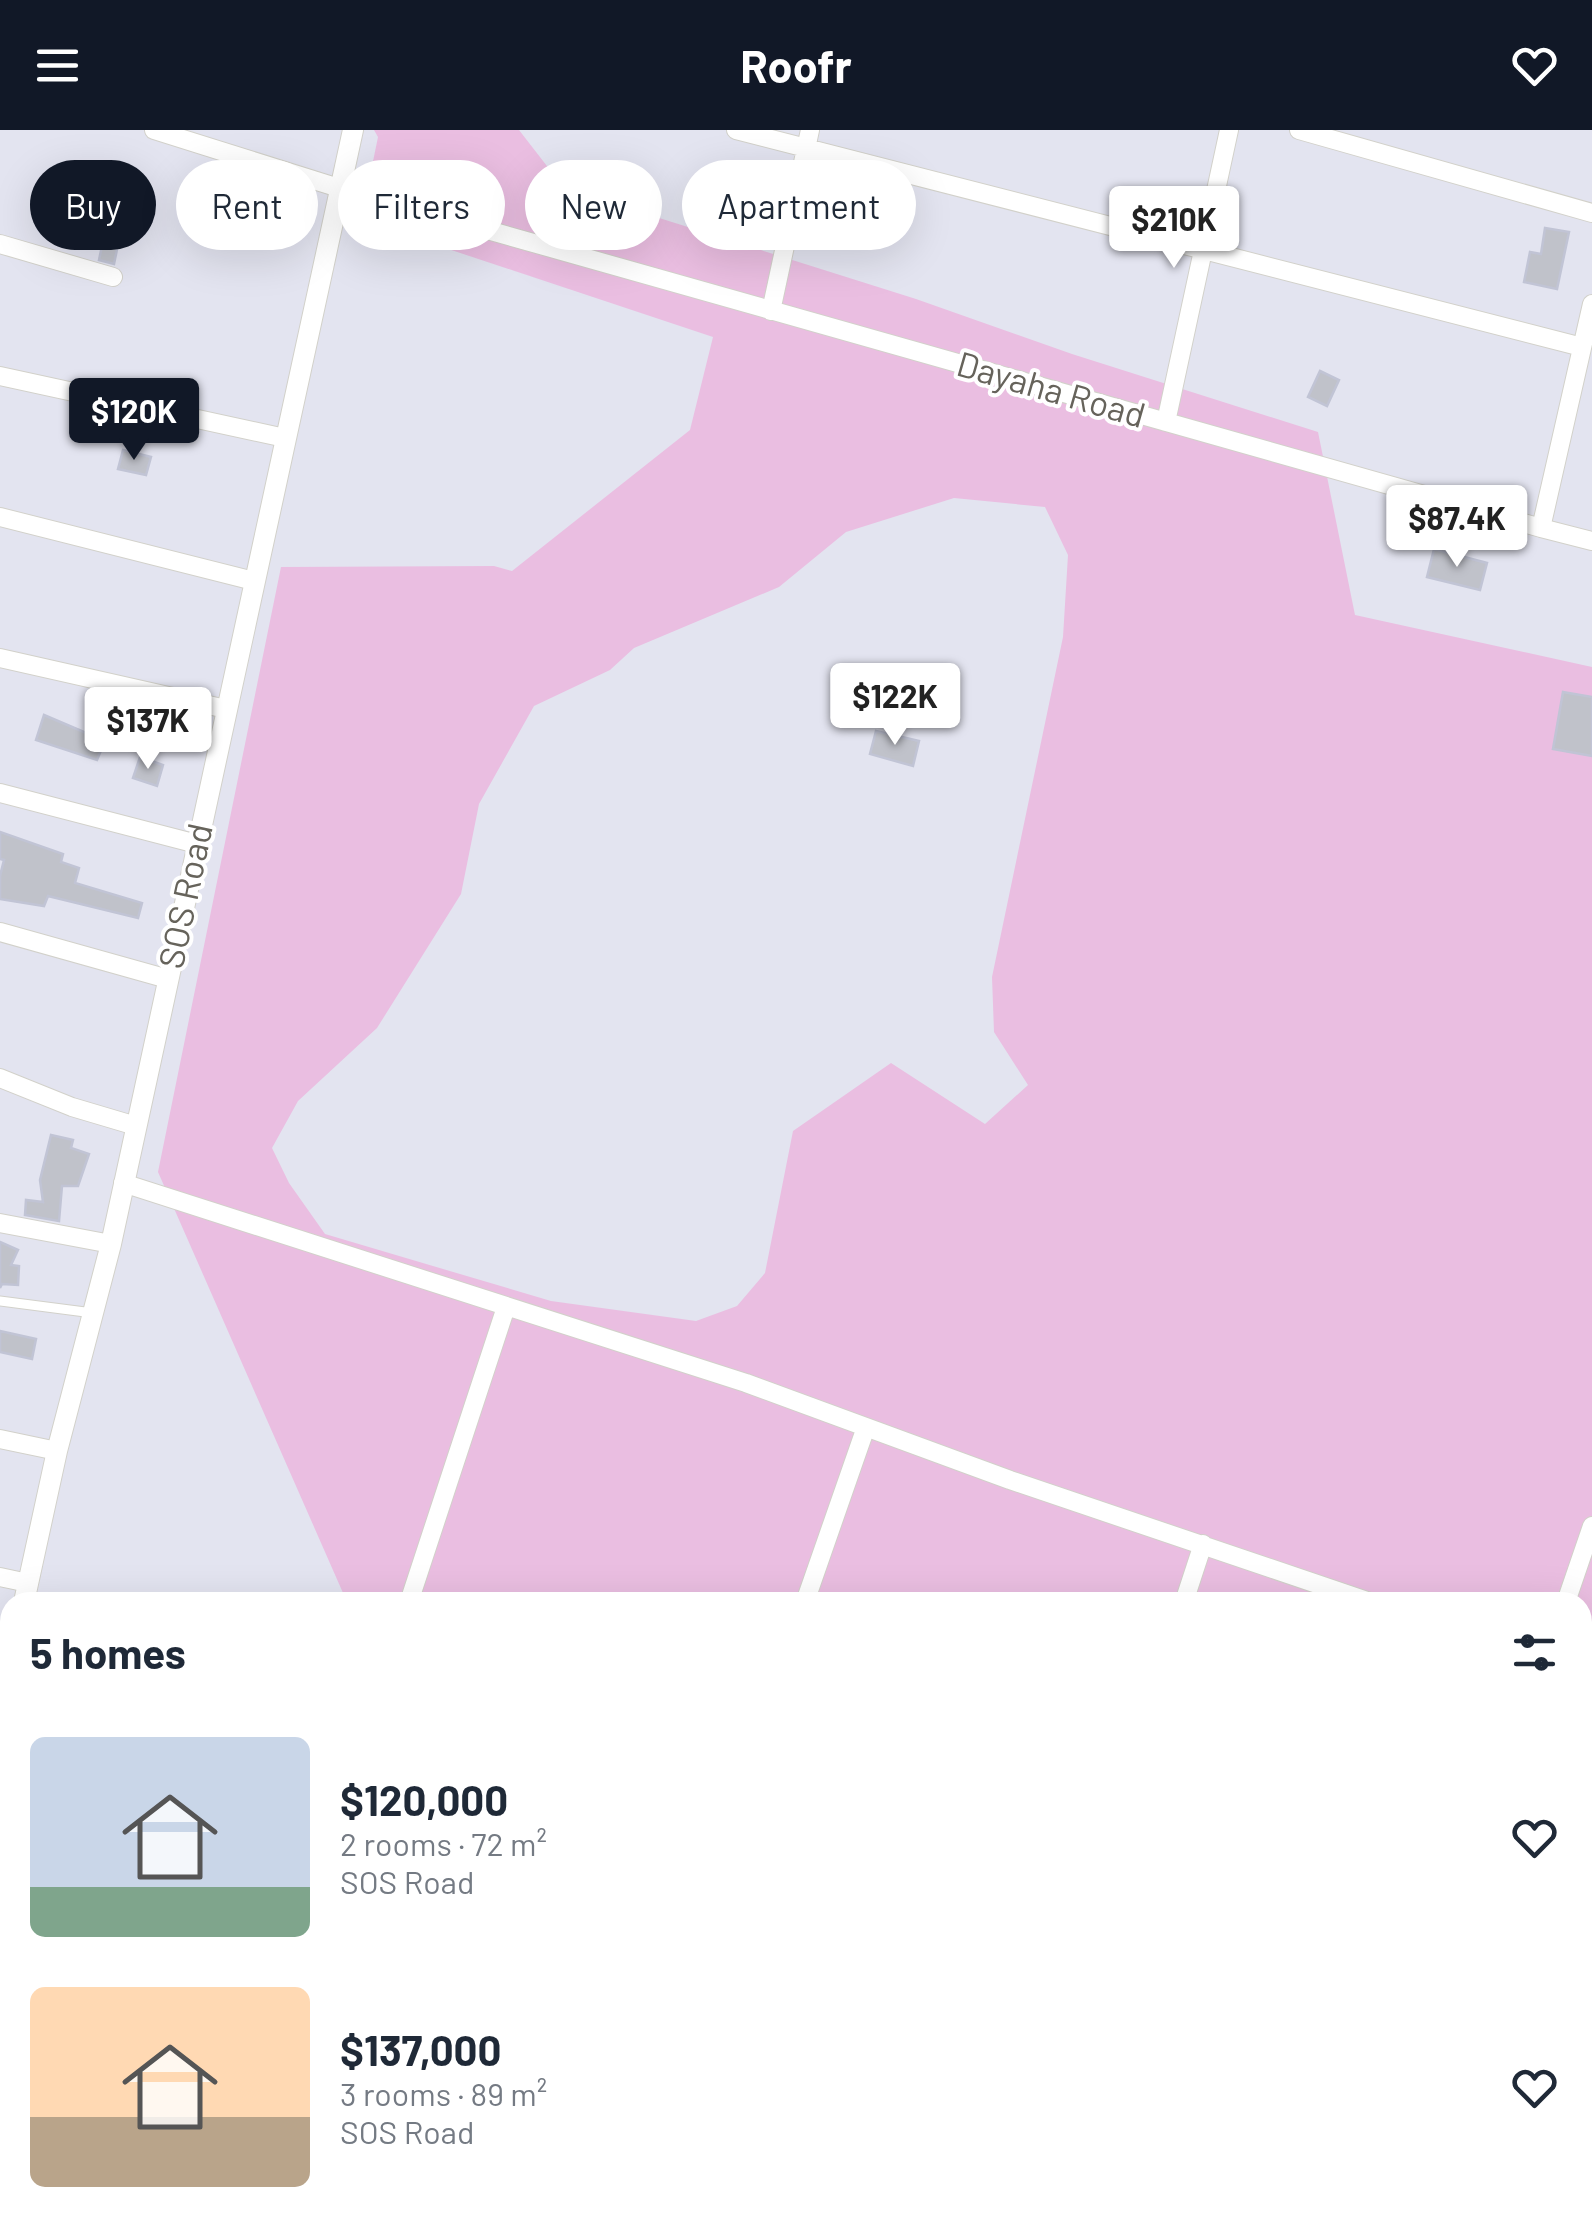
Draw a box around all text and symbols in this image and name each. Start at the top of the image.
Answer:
icon: menu [30,38,85,93]
text: Roofr [740,38,852,92]
icon: heart [1507,38,1562,93]
chip: Buy [30,160,156,250]
chip: Rent [176,160,318,250]
chip: Filters [338,160,505,250]
chip: New [525,160,662,250]
chip: Apartment [682,160,916,250]
pin: $210K [1104,186,1244,271]
text: $210K [1131,199,1217,237]
street label: Dayaha Road [953,341,1151,435]
pin: $120K [64,378,204,463]
text: $120K [91,391,177,429]
pin: $87.4K [1376,485,1538,570]
text: $87.4K [1408,498,1506,536]
pin: $122K [825,663,965,748]
text: $122K [852,676,938,714]
pin: $137K [78,687,218,772]
text: $137K [107,700,189,738]
street label: SOS Road [148,819,220,972]
icon: filters [1507,1625,1562,1680]
text: 5 homes [30,1627,186,1677]
text: $120,000 [340,1774,508,1824]
icon: home [110,1777,230,1897]
icon: heart [1507,1810,1562,1865]
text: 2 rooms · 72 m² [340,1824,547,1862]
text: SOS Road [340,1862,474,1900]
text: $137,000 [340,2024,502,2074]
icon: home [110,2027,230,2147]
icon: heart [1507,2060,1562,2115]
text: 3 rooms · 89 m² [340,2074,547,2112]
text: SOS Road [340,2112,474,2150]

